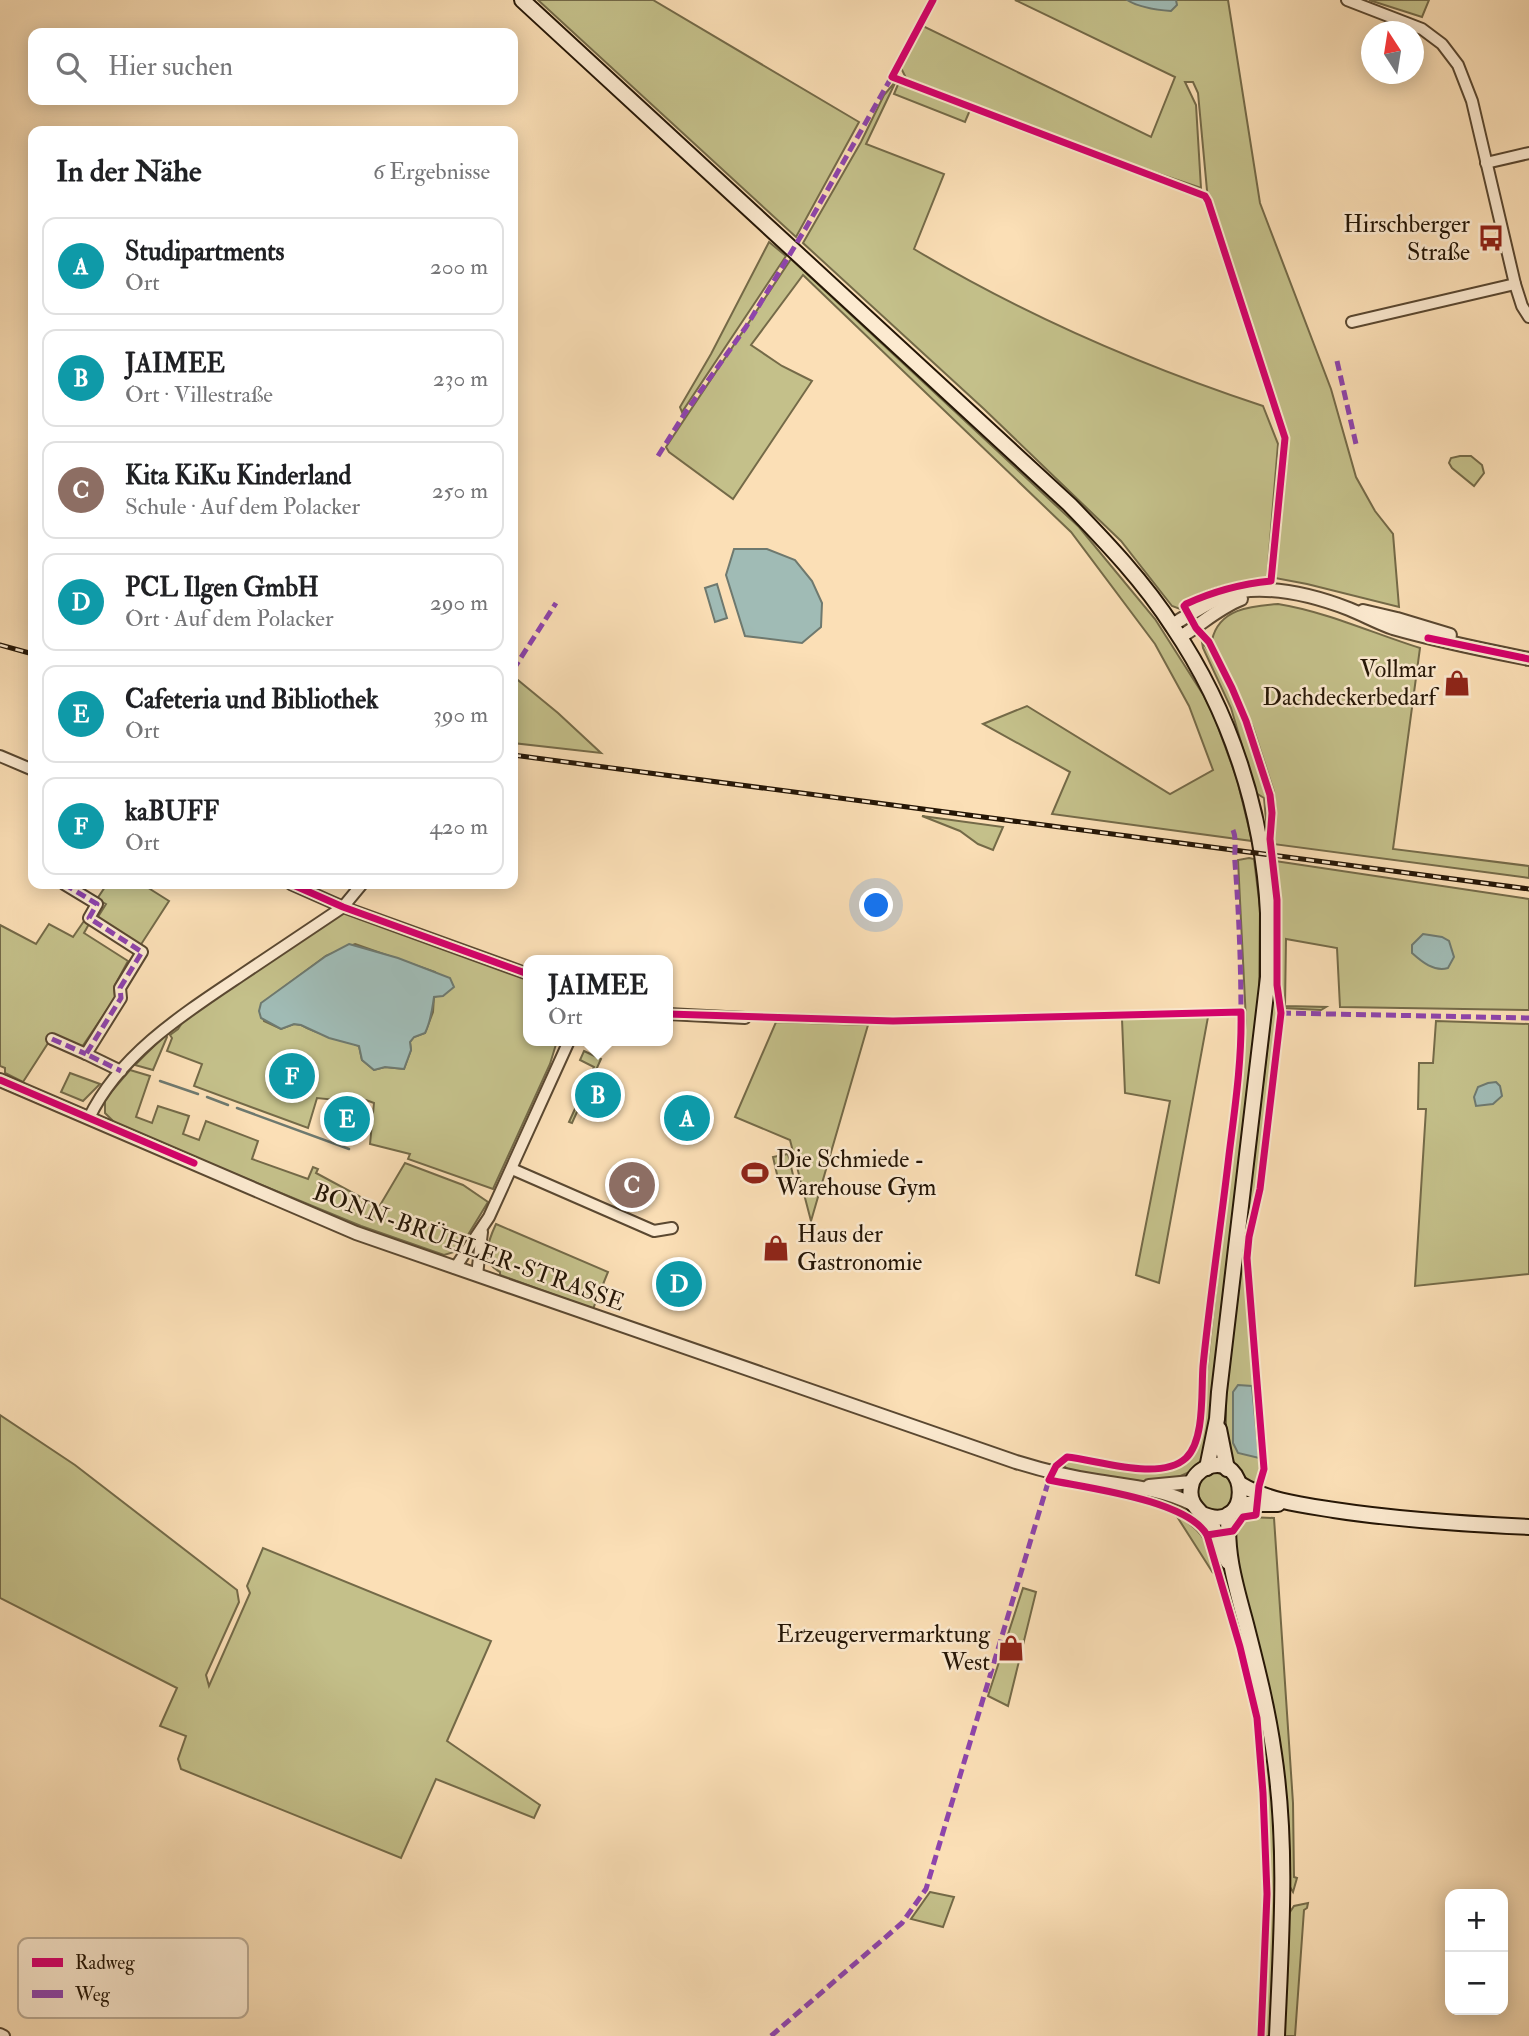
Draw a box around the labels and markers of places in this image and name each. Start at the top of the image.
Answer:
place label: Hirschberger Straße [1343,209,1470,268]
bus stop icon: Hirschberger Straße [1476,223,1506,253]
place label: Vollmar Dachdeckerbedarf [1262,654,1439,713]
shop icon: Vollmar Dachdeckerbedarf [1442,668,1472,698]
pin: F [269,1050,315,1102]
pin: B [575,1069,621,1121]
pin: A [664,1092,710,1144]
pin: E [324,1093,370,1145]
place label: Die Schmiede - Warehouse Gym [775,1144,937,1203]
sports icon: Die Schmiede - Warehouse Gym [740,1158,770,1188]
pin: C [609,1159,655,1211]
place label: Haus der Gastronomie [797,1219,922,1278]
shop icon: Haus der Gastronomie [761,1233,791,1263]
pin: D [656,1258,702,1310]
place label: Erzeugervermarktung West [777,1619,991,1678]
shop icon: Erzeugervermarktung West [996,1633,1026,1663]

